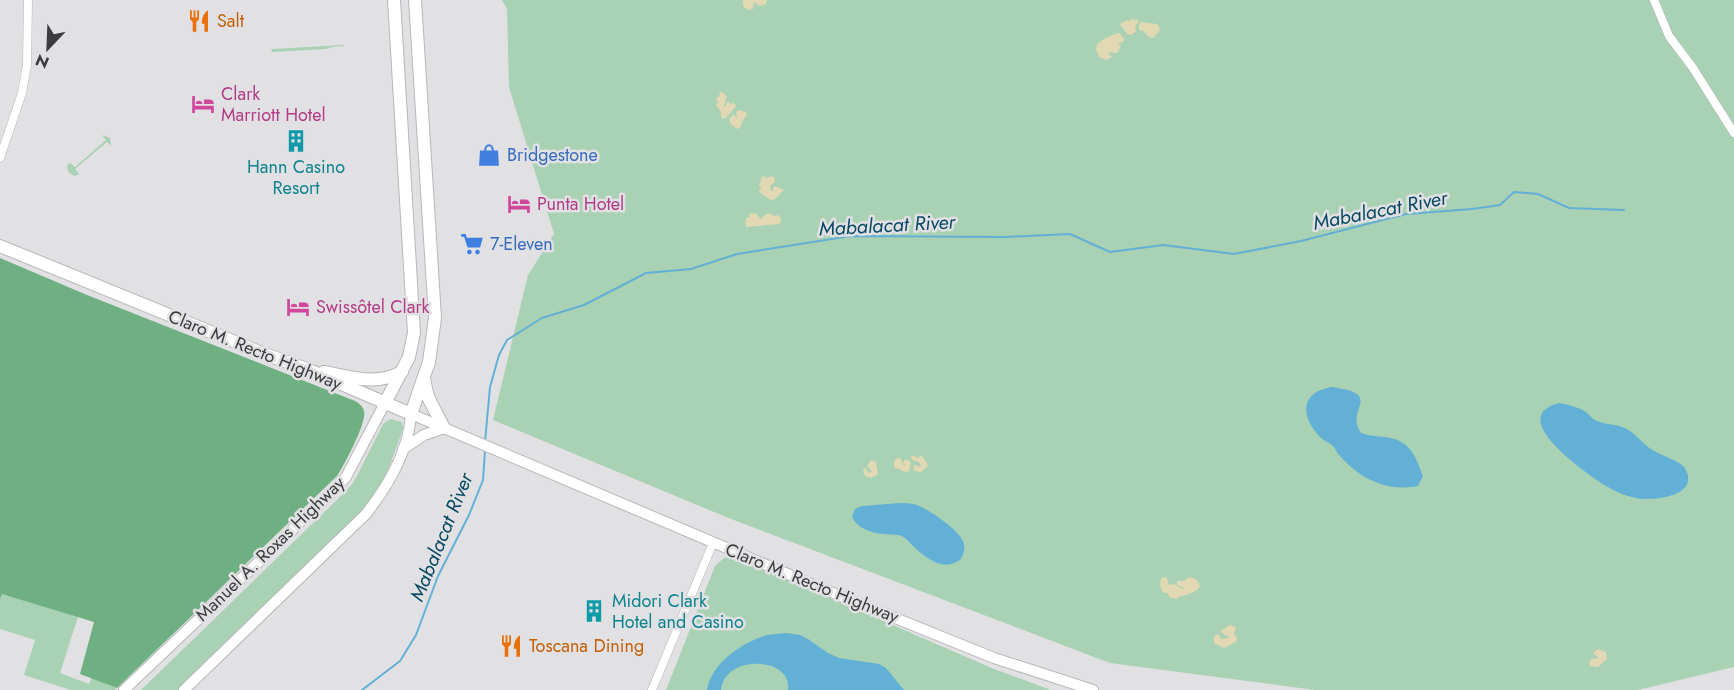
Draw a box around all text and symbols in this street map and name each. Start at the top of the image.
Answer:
restaurant icon: Salt [186,8,212,34]
place label: Salt [217,8,245,34]
north arrow [18,18,78,78]
text: N [32,48,53,74]
place label: Clark Marriott Hotel [221,81,326,128]
hotel icon: Clark Marriott Hotel [190,91,216,117]
building icon: Hann Casino Resort [283,128,309,154]
shop icon: Bridgestone [476,142,502,168]
place label: Bridgestone [507,142,598,168]
place label: Hann Casino Resort [247,154,345,201]
water label: Mabalacat River [1310,183,1451,238]
hotel icon: Punta Hotel [506,191,532,217]
place label: Punta Hotel [537,191,624,217]
water label: Mabalacat River [818,207,957,244]
supermarket icon: 7-Eleven [459,231,485,257]
place label: 7-Eleven [490,231,553,257]
hotel icon: Swissôtel Clark [285,294,311,320]
place label: Swissôtel Clark [316,294,430,320]
street label: Claro M. Recto Highway [164,303,346,397]
water label: Mabalacat River [402,467,481,606]
street label: Manuel A. Roxas Highway [190,471,351,627]
street label: Claro M. Recto Highway [721,536,903,630]
place label: Midori Clark Hotel and Casino [612,588,744,635]
building icon: Midori Clark Hotel and Casino [581,598,607,624]
restaurant icon: Toscana Dining [498,633,524,659]
place label: Toscana Dining [529,633,644,659]

